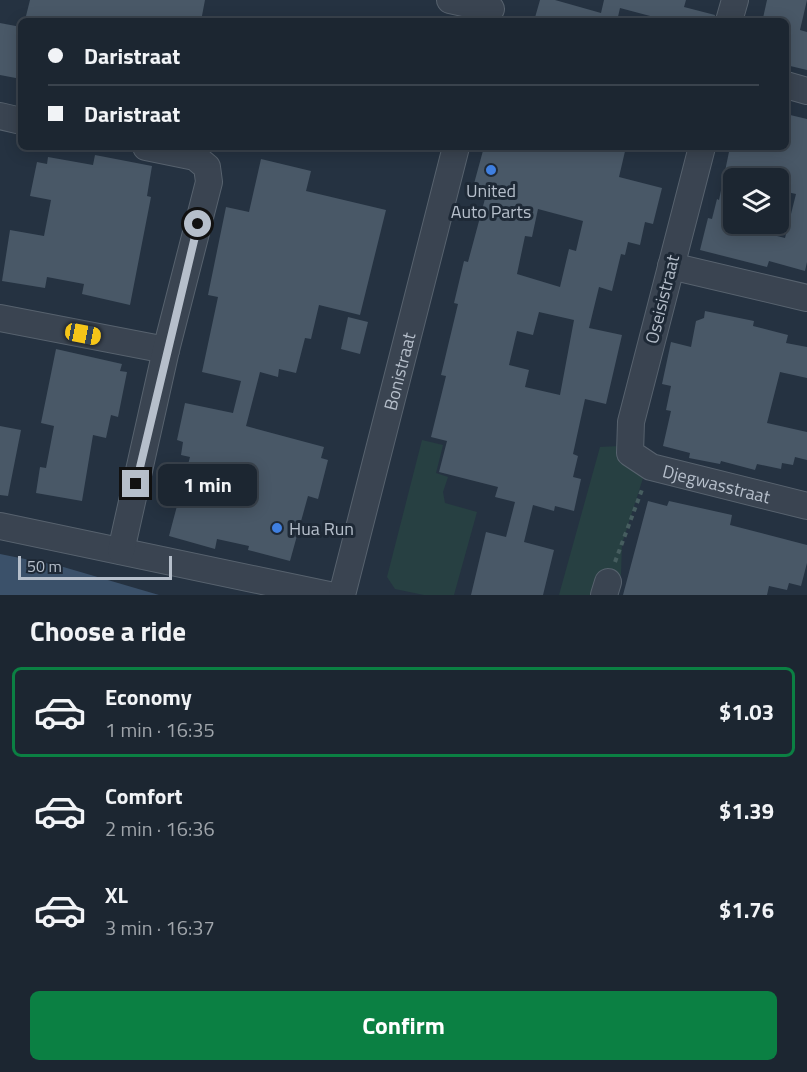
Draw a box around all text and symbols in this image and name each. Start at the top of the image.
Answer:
text: Daristraat [84,39,180,73]
text: Daristraat [84,97,180,131]
marker: United Auto Parts [484,163,498,177]
map controls [723,168,789,234]
button: layers [723,168,789,234]
place label: United Auto Parts [451,177,531,225]
route start [184,210,211,237]
street label: Oseisistraat [638,251,686,346]
car [64,322,102,346]
street label: Bonistraat [376,329,422,413]
street label: Djegwasstraat [660,457,774,510]
callout: 1 min [157,463,256,505]
text: 1 min [183,469,232,500]
route end [122,470,149,497]
place label: Hua Run [289,515,354,542]
marker: Hua Run [270,521,284,535]
scale bar [18,553,172,580]
text: 50 m [27,554,62,578]
text: Choose a ride [30,610,186,651]
text: Economy [105,680,192,714]
icon: car [33,685,87,739]
text: $1.03 [719,695,774,729]
text: 1 min · 16:35 [105,714,215,745]
text: Comfort [105,779,183,813]
icon: car [33,784,87,838]
text: $1.39 [719,794,774,828]
text: 2 min · 16:36 [105,813,215,844]
text: XL [105,878,128,912]
icon: car [33,883,87,937]
text: $1.76 [719,893,774,927]
text: 3 min · 16:37 [105,912,215,943]
button: Confirm [30,991,777,1060]

